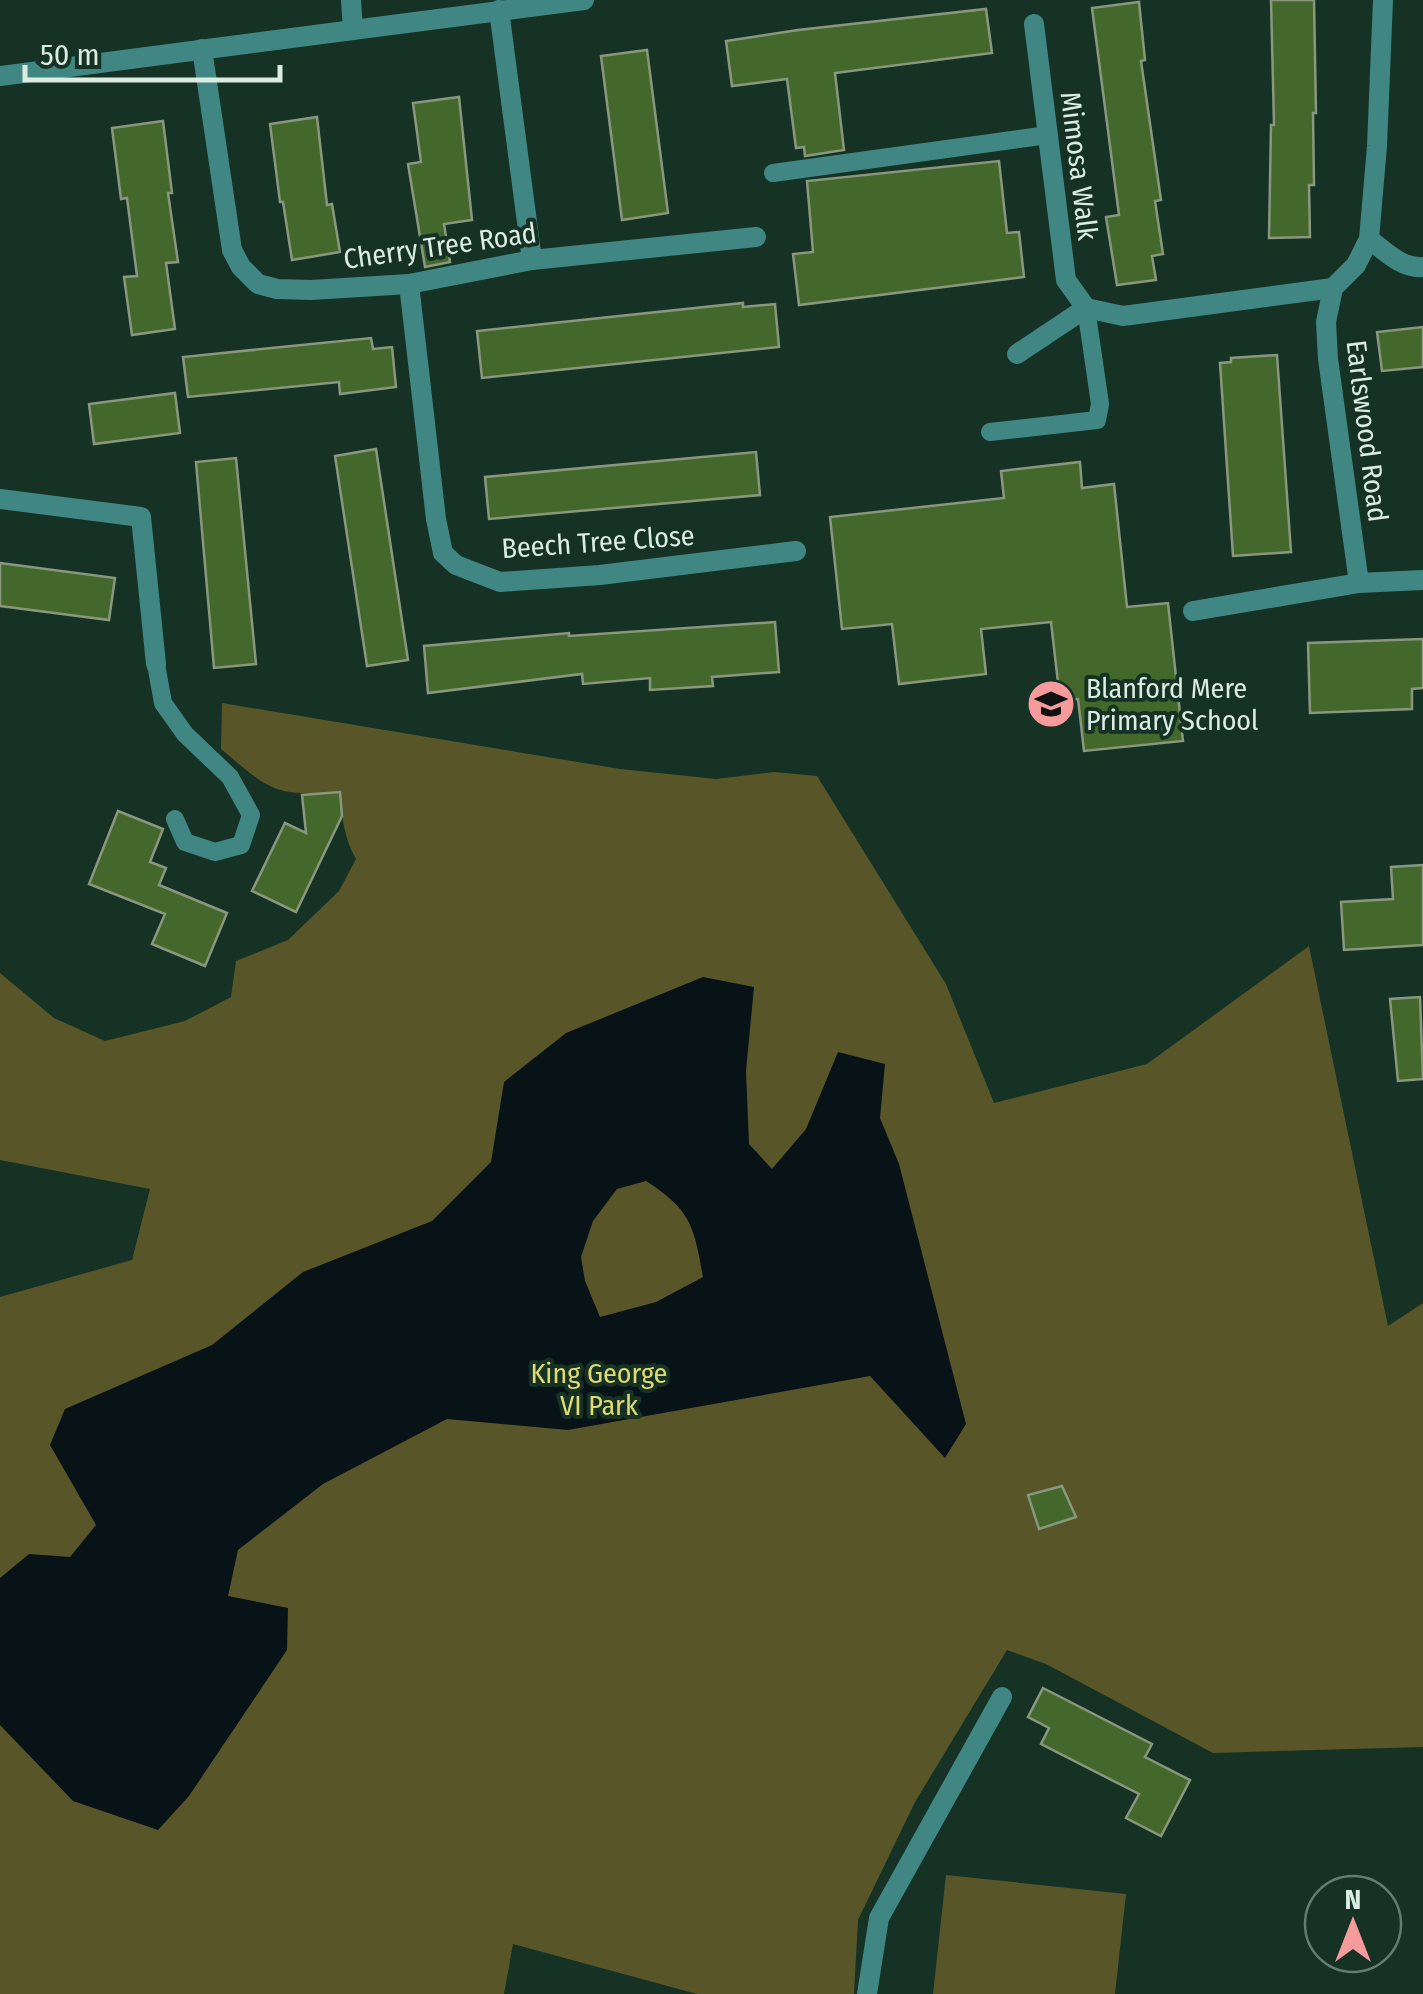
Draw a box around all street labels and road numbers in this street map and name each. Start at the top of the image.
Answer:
street label: Mimosa Walk [1054,90,1105,243]
street label: Cherry Tree Road [341,216,539,276]
street label: Earlswood Road [1339,338,1395,524]
street label: Beech Tree Close [500,519,696,565]

